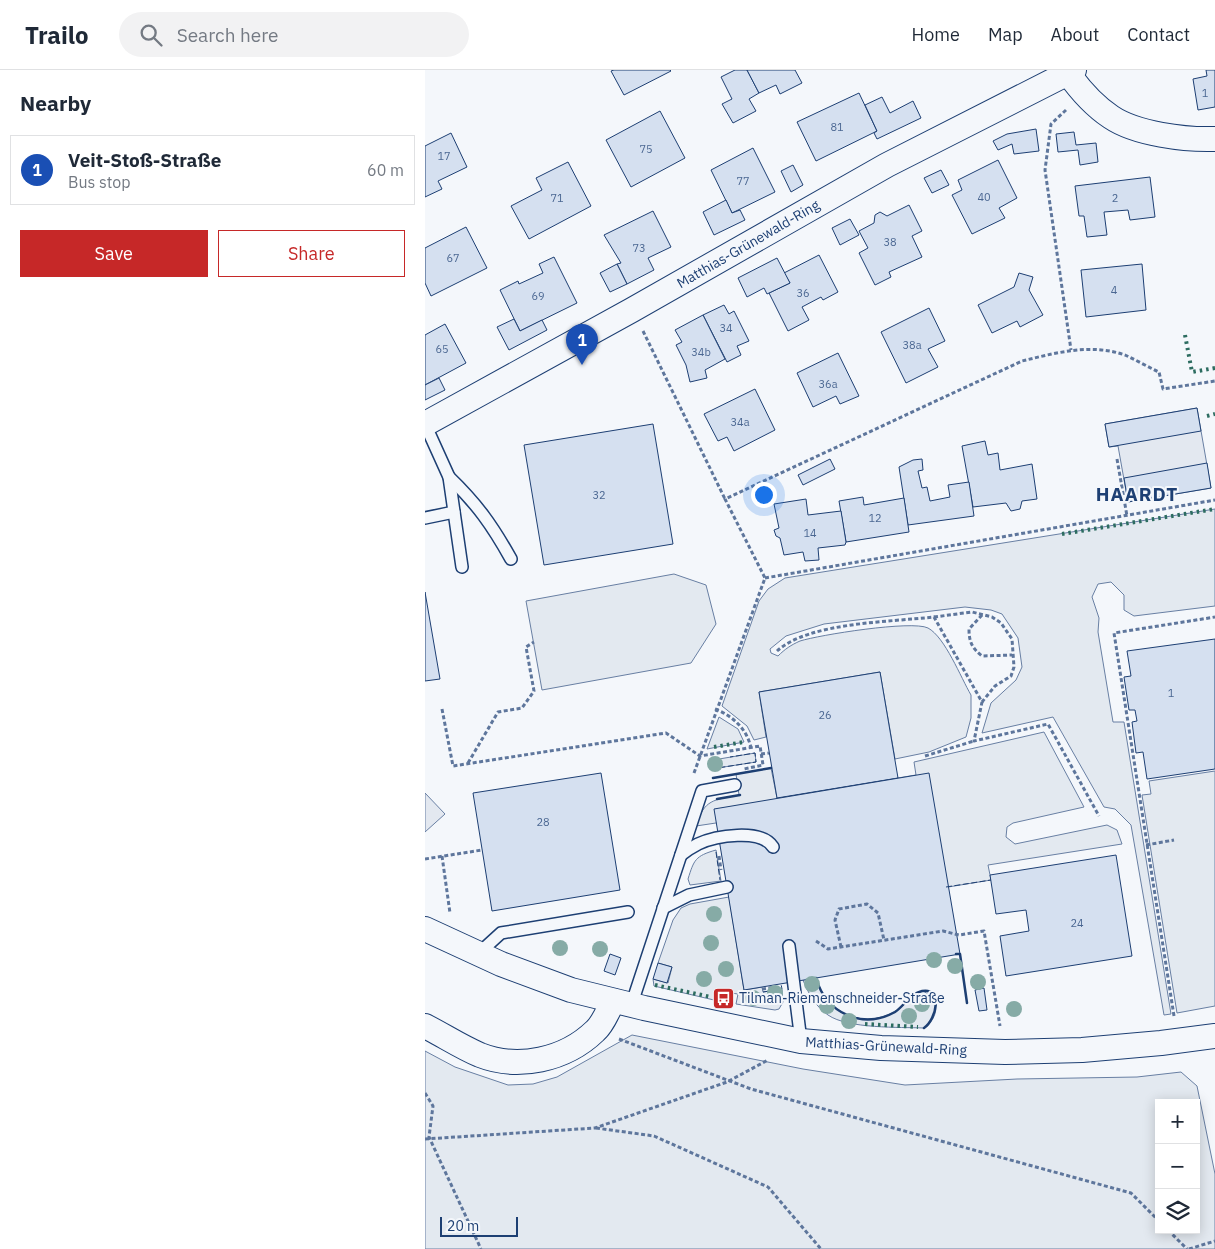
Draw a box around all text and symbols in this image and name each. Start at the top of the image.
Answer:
search box [119,12,469,57]
text: Trailo [25,19,89,51]
icon: search [137,21,165,49]
text: Search here [177,23,278,47]
text: Home [912,23,960,46]
text: Map [988,23,1023,46]
text: About [1051,23,1099,46]
text: Contact [1127,23,1190,46]
house number: 1 [1202,86,1209,100]
text: Nearby [20,89,91,117]
house number: 81 [830,120,844,134]
house number: 75 [639,142,653,156]
text: Veit-Stoß-Straße [68,148,221,172]
house number: 17 [437,149,451,163]
text: 1 [32,160,42,180]
text: 60 m [367,160,404,180]
text: Bus stop [68,172,131,192]
house number: 77 [736,174,750,188]
house number: 40 [977,190,991,204]
house number: 71 [550,191,564,205]
house number: 2 [1112,191,1118,205]
street label: Matthias-Grünewald-Ring [673,195,823,292]
button: Save [20,230,208,277]
button: Share [218,230,405,277]
house number: 38 [883,235,897,249]
house number: 73 [632,241,646,255]
house number: 67 [446,251,460,265]
house number: 4 [1111,283,1118,297]
house number: 36 [796,286,810,300]
house number: 69 [531,289,545,303]
house number: 34 [719,321,733,335]
pin: 1 [566,324,598,365]
house number: 38a [902,338,922,352]
house number: 65 [435,342,449,356]
house number: 34b [691,345,711,359]
house number: 36a [818,377,838,391]
house number: 34a [730,415,750,429]
your location [751,482,777,508]
district label: HAARDT [1096,482,1178,506]
house number: 32 [592,488,606,502]
house number: 12 [868,511,882,525]
house number: 14 [803,526,817,540]
house number: 1 [1168,686,1175,700]
house number: 26 [818,708,832,722]
house number: 28 [536,815,550,829]
house number: 24 [1070,916,1084,930]
bus stop icon: Tilman-Riemenschneider-Straße [711,986,735,1010]
place label: Tilman-Riemenschneider-Straße [739,989,945,1007]
street label: Matthias-Grünewald-Ring [805,1033,968,1059]
map controls [1155,1099,1200,1234]
button: + [1155,1099,1200,1144]
button: − [1155,1144,1200,1189]
button: layers [1155,1189,1200,1234]
scale bar [440,1214,517,1237]
text: 20 m [447,1217,479,1235]

